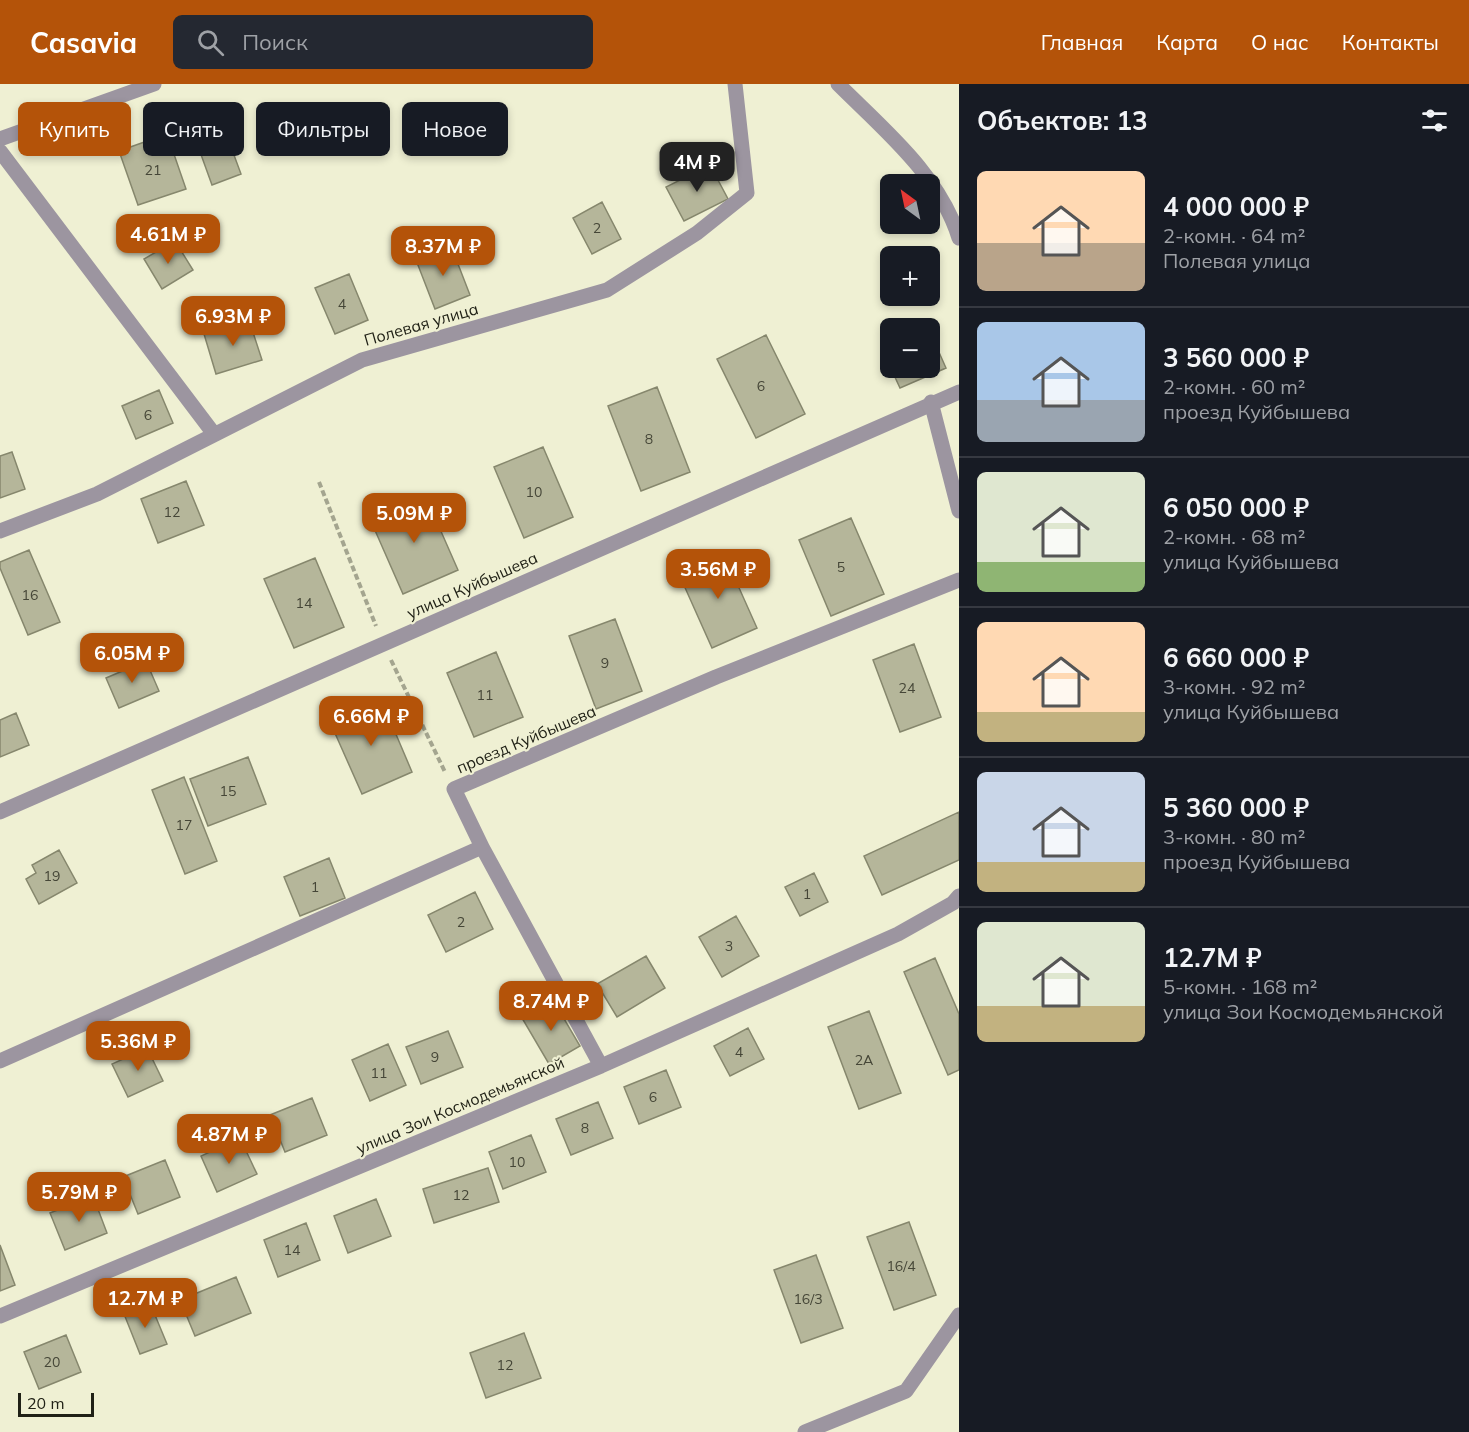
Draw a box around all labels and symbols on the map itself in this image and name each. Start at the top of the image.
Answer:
pin: 4M ₽ [661,142,733,193]
house number: 21 [145,161,161,179]
north arrow [880,174,940,234]
pin: 4.61M ₽ [113,214,223,265]
house number: 2 [593,219,601,237]
pin: 8.37M ₽ [388,226,498,277]
house number: 4 [338,295,347,313]
pin: 6.93M ₽ [178,296,288,347]
street label: Полевая улица [362,298,480,350]
house number: 6 [757,377,765,395]
house number: 6 [144,406,152,424]
house number: 8 [645,430,653,448]
house number: 10 [526,483,542,501]
pin: 5.09M ₽ [359,493,469,544]
house number: 12 [164,503,180,521]
street label: улица Куйбышева [404,547,540,623]
pin: 3.56M ₽ [663,549,773,600]
house number: 5 [837,558,845,576]
house number: 16 [22,586,38,604]
house number: 14 [296,594,313,612]
pin: 6.05M ₽ [77,633,187,684]
house number: 9 [601,654,609,672]
house number: 24 [899,679,916,697]
house number: 11 [477,686,493,704]
pin: 6.66M ₽ [316,696,426,747]
street label: проезд Куйбышева [453,701,599,777]
house number: 15 [220,782,236,800]
house number: 17 [176,816,192,834]
house number: 19 [44,867,60,885]
house number: 1 [311,878,319,896]
house number: 1 [803,885,811,903]
house number: 2 [457,913,465,931]
house number: 3 [725,937,733,955]
pin: 8.74M ₽ [496,981,606,1032]
pin: 5.36M ₽ [83,1021,193,1072]
house number: 4 [735,1043,744,1061]
house number: 9 [431,1048,439,1066]
house number: 2А [855,1051,874,1069]
street label: улица Зои Космодемьянской [353,1052,567,1158]
house number: 11 [371,1064,387,1082]
house number: 6 [649,1088,657,1106]
pin: 4.87M ₽ [174,1114,284,1165]
house number: 8 [581,1119,589,1137]
house number: 10 [509,1153,525,1171]
pin: 5.79M ₽ [24,1172,134,1223]
house number: 12 [453,1186,469,1204]
house number: 14 [284,1241,301,1259]
house number: 16/4 [886,1257,916,1275]
pin: 12.7M ₽ [90,1278,200,1329]
house number: 16/3 [793,1290,823,1308]
house number: 20 [44,1353,60,1371]
house number: 12 [497,1356,513,1374]
scale bar [18,1390,94,1418]

